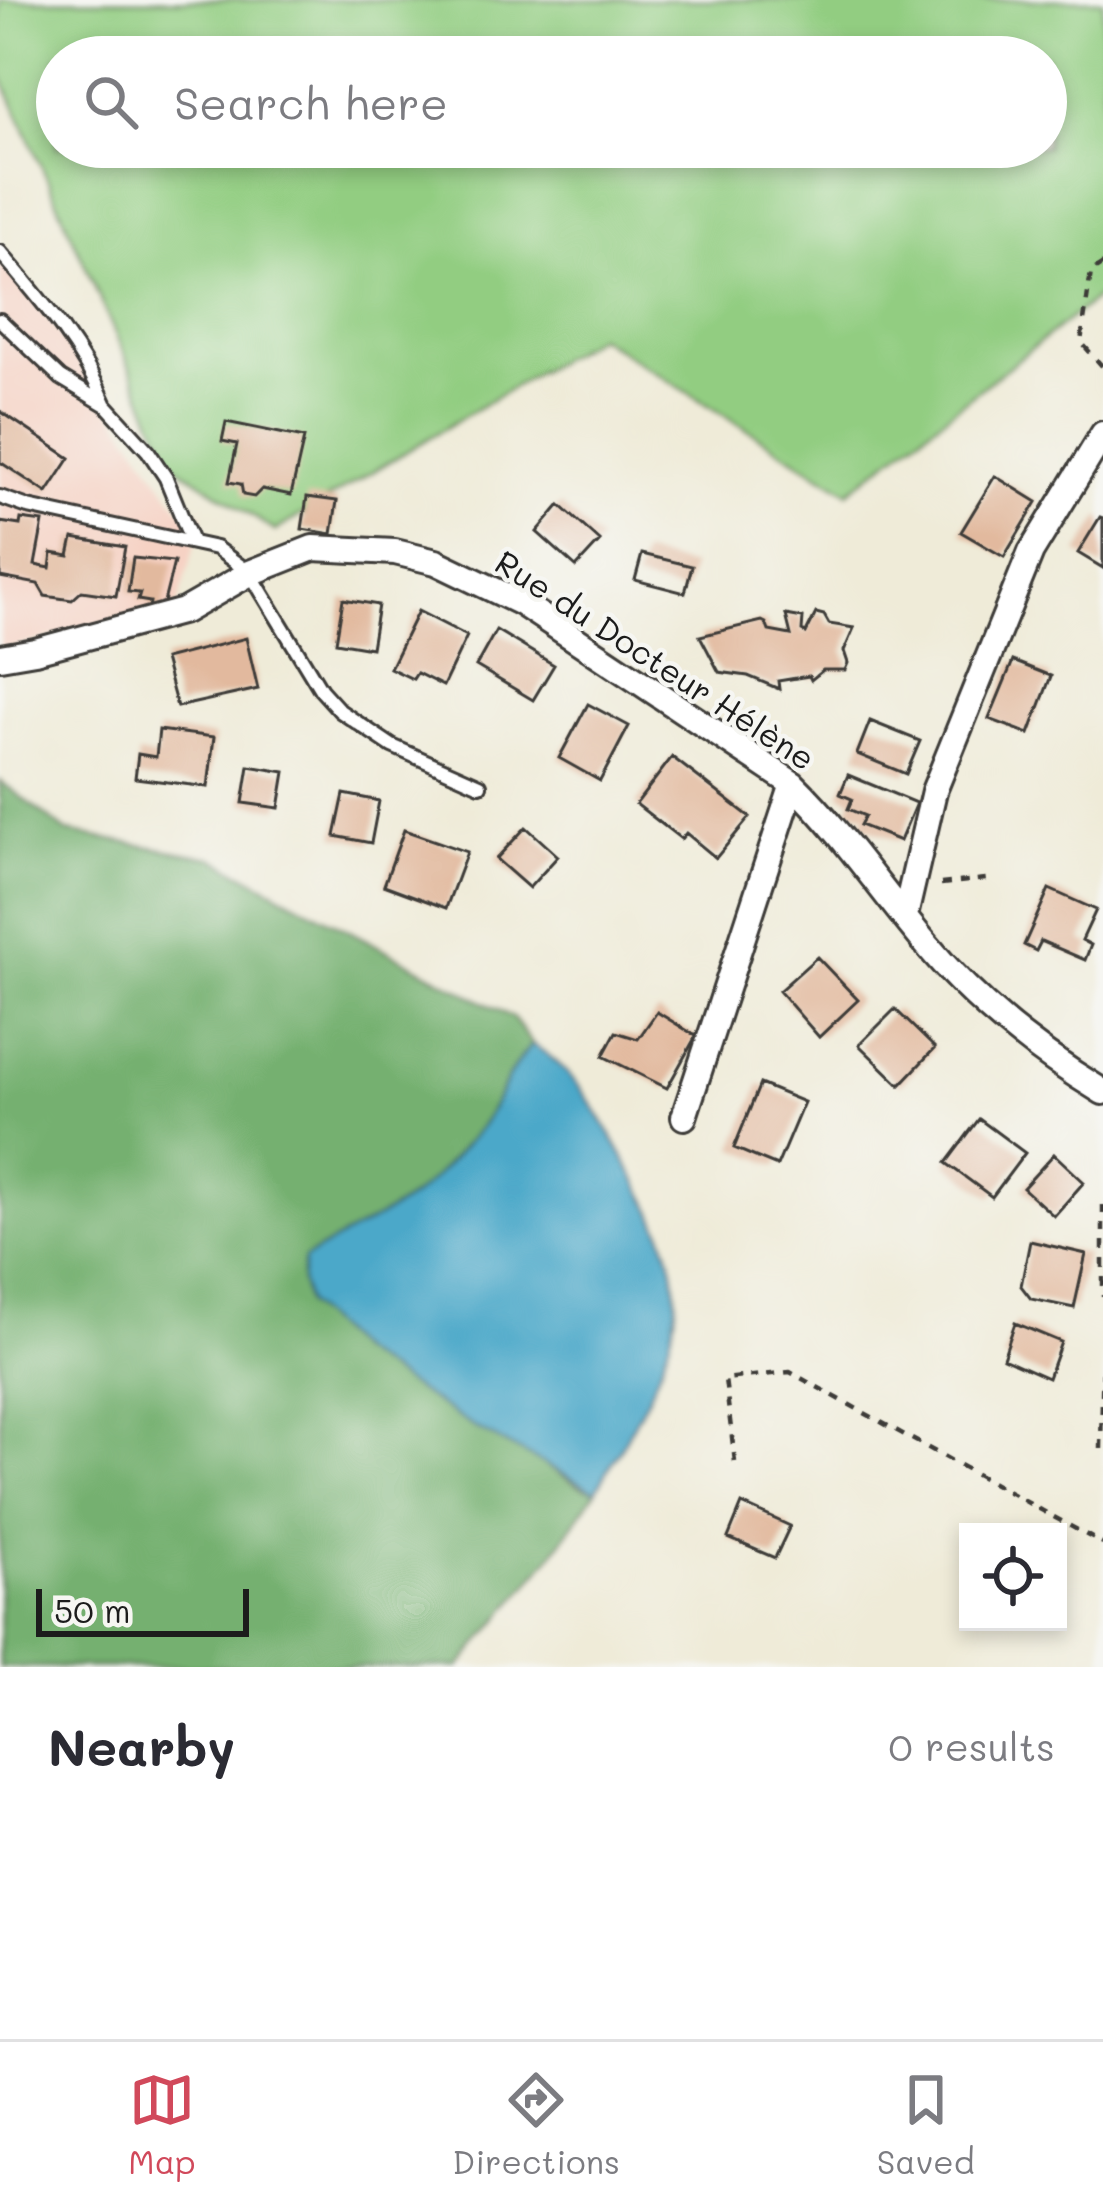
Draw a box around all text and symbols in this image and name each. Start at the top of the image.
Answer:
search box [36,36,1067,168]
icon: search [78,69,144,135]
text: Search here [174,73,448,131]
street label: Rue du Docteur Hélène [488,539,824,779]
map controls [959,1523,1067,1631]
button: locate [959,1523,1067,1631]
scale bar [36,1583,249,1636]
text: 50 m [54,1588,130,1631]
text: Nearby [48,1712,235,1779]
text: 0 results [889,1720,1055,1771]
tab: Map [128,2067,196,2182]
tab: Directions [452,2067,620,2182]
tab: Saved [877,2067,975,2182]

